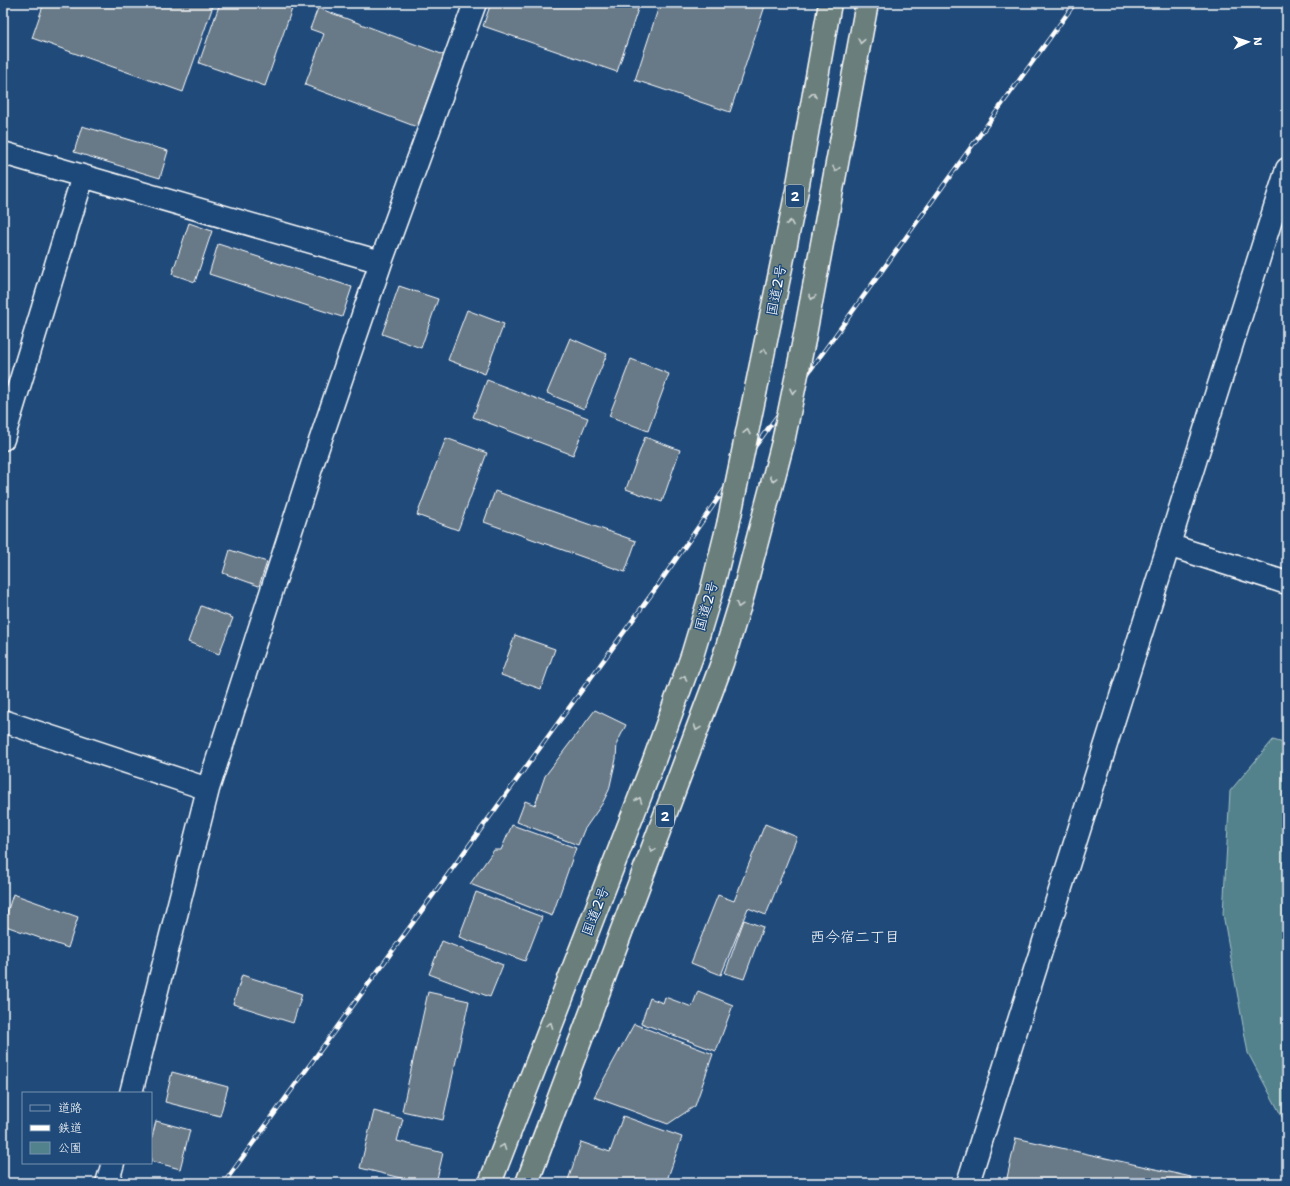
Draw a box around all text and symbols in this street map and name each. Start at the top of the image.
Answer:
north arrow [1228,22,1268,62]
text: N [1250,37,1265,47]
one-way arrow [857,38,865,45]
one-way arrow [809,92,817,99]
one-way arrow [833,166,841,172]
road number: 2 [786,185,804,207]
one-way arrow [785,220,794,226]
street label: 国道2号 [762,263,790,317]
one-way arrow [809,294,817,300]
one-way arrow [760,348,768,354]
one-way arrow [790,388,798,395]
one-way arrow [743,429,751,435]
one-way arrow [769,476,778,483]
street label: 国道2号 [690,579,722,633]
one-way arrow [735,601,744,608]
one-way arrow [679,675,688,682]
one-way arrow [694,724,702,731]
one-way arrow [634,796,642,803]
road number: 2 [656,805,674,827]
one-way arrow [648,846,657,853]
street label: 国道2号 [577,884,613,938]
district label: 西今宿二丁目 [810,927,900,947]
one-way arrow [546,1022,554,1029]
legend [22,1092,152,1164]
text: 道路 [58,1100,82,1116]
text: 鉄道 [58,1120,82,1136]
text: 公園 [58,1140,82,1156]
one-way arrow [499,1143,507,1150]

